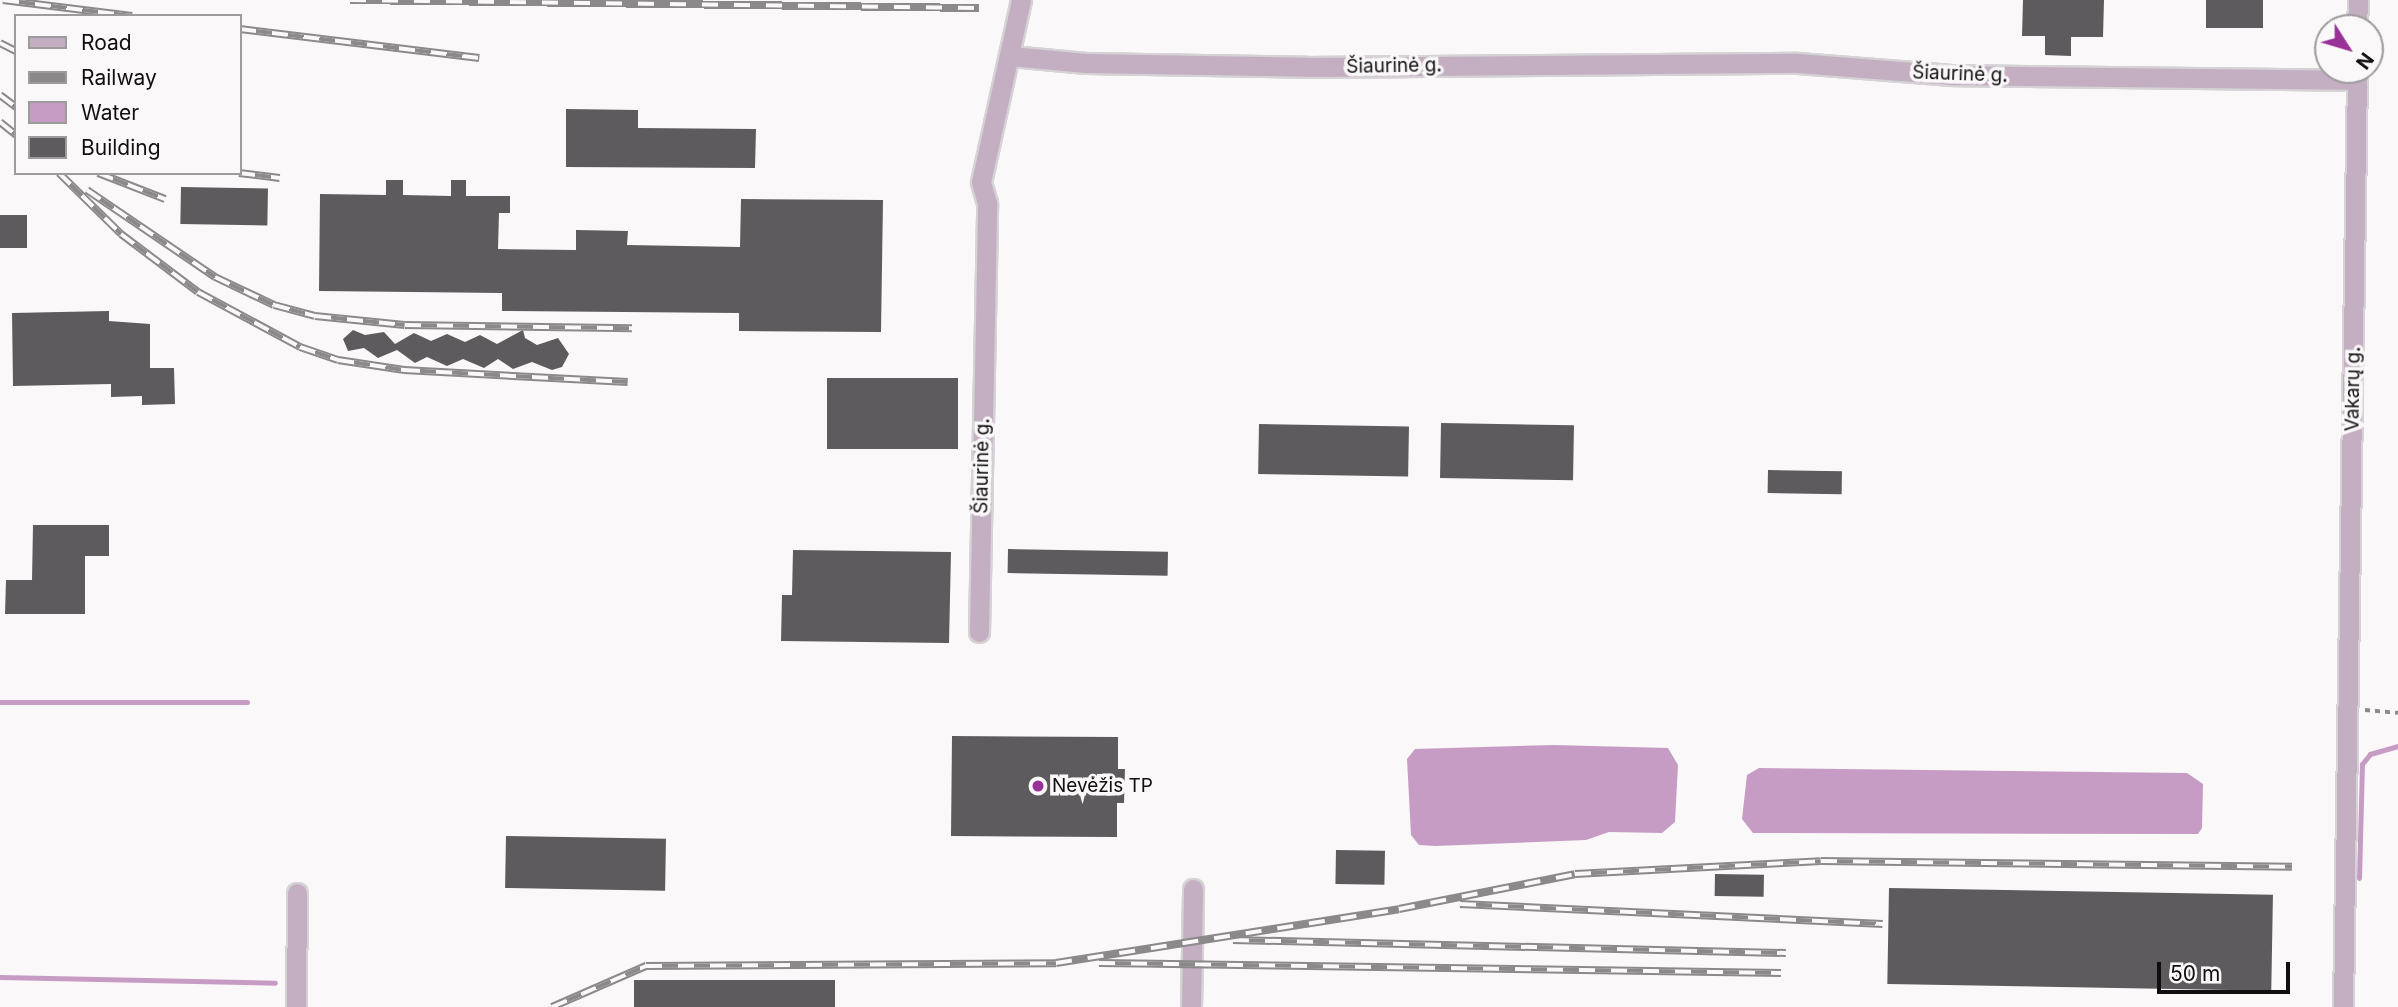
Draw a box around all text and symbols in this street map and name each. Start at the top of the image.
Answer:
legend [14,14,242,175]
north arrow [2314,14,2384,84]
text: Road [81,30,132,55]
text: N [2351,48,2378,73]
street label: Šiaurinė g. [1346,54,1442,78]
street label: Šiaurinė g. [1912,61,2008,87]
text: Railway [81,65,157,90]
text: Water [81,100,139,125]
text: Building [81,135,161,160]
street label: Vakarų g. [2341,346,2365,432]
street label: Šiaurinė g. [970,418,994,514]
place label: Nevėžis TP [1052,775,1153,797]
marker: Nevėžis TP [1030,778,1046,794]
scale bar [2160,948,2293,992]
text: 50 m [2170,961,2220,986]

